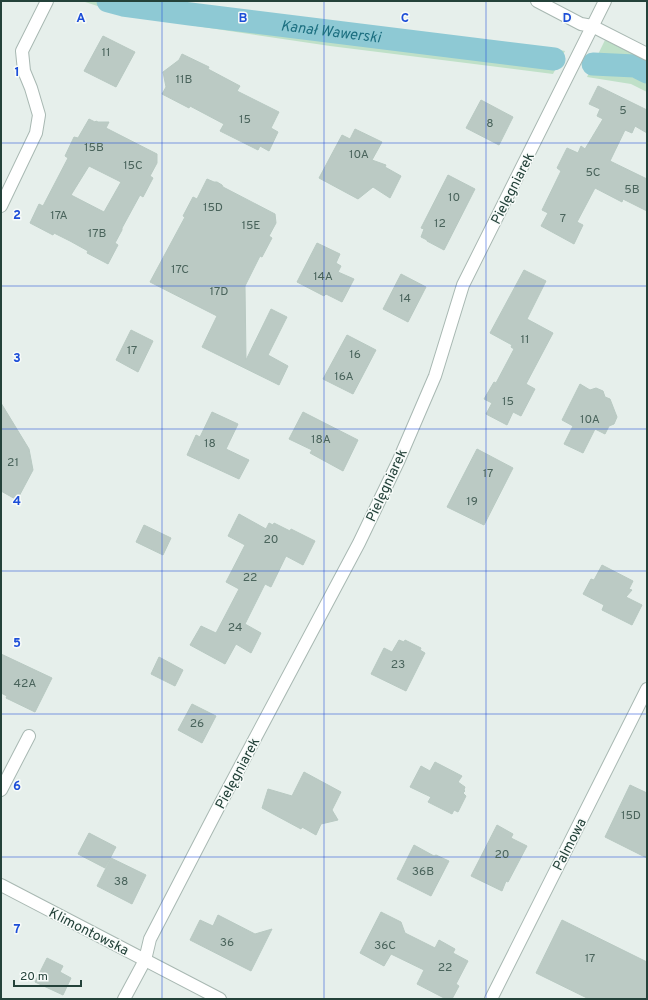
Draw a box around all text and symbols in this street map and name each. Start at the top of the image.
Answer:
text: A [76,11,86,27]
text: B [239,11,248,27]
text: C [401,11,409,27]
text: D [562,11,572,27]
water label: Kanał Wawerski [279,17,383,49]
house number: 11 [102,45,110,61]
text: 1 [14,65,20,81]
house number: 11B [176,72,193,88]
house number: 5 [619,103,627,119]
house number: 15 [239,112,251,128]
house number: 8 [486,116,494,132]
house number: 15B [84,140,104,156]
house number: 10A [349,147,369,163]
street label: Pielęgniarek [488,150,539,227]
house number: 15C [123,158,143,174]
house number: 5C [585,165,601,181]
house number: 5B [624,182,640,198]
house number: 10 [448,190,460,206]
house number: 15D [203,200,223,216]
text: 2 [13,208,21,224]
house number: 17A [50,208,68,224]
house number: 7 [560,211,566,227]
house number: 12 [434,216,446,232]
house number: 15E [241,218,261,234]
house number: 17B [88,226,106,242]
house number: 17C [171,262,189,278]
house number: 14A [313,269,333,285]
house number: 17D [210,284,228,300]
house number: 14 [399,291,411,307]
house number: 11 [521,332,529,348]
house number: 17 [127,343,137,359]
house number: 16 [349,347,361,363]
text: 3 [13,351,21,367]
house number: 16A [334,369,354,385]
house number: 15 [502,394,514,410]
house number: 10A [580,412,600,428]
house number: 18A [311,432,331,448]
house number: 18 [204,436,216,452]
street label: Pielęgniarek [363,447,412,525]
house number: 21 [7,455,19,471]
house number: 17 [483,466,493,482]
text: 4 [13,494,21,510]
house number: 19 [466,494,478,510]
house number: 20 [263,532,279,548]
house number: 22 [243,570,257,586]
house number: 24 [228,620,242,636]
text: 5 [13,636,21,652]
house number: 23 [391,657,405,673]
house number: 42A [14,676,36,692]
house number: 26 [190,716,204,732]
street label: Pielęgniarek [212,735,264,812]
text: 6 [13,779,21,795]
house number: 15D [621,808,641,824]
street label: Palmowa [550,816,591,874]
house number: 20 [494,847,510,863]
house number: 36B [412,864,434,880]
house number: 38 [114,874,128,890]
street label: Klimontowska [45,905,131,960]
text: 7 [14,922,21,938]
house number: 36 [220,935,234,951]
house number: 36C [374,938,396,954]
house number: 17 [585,951,595,967]
house number: 22 [438,960,452,976]
scale bar [14,962,81,988]
text: 20 m [20,969,48,985]

